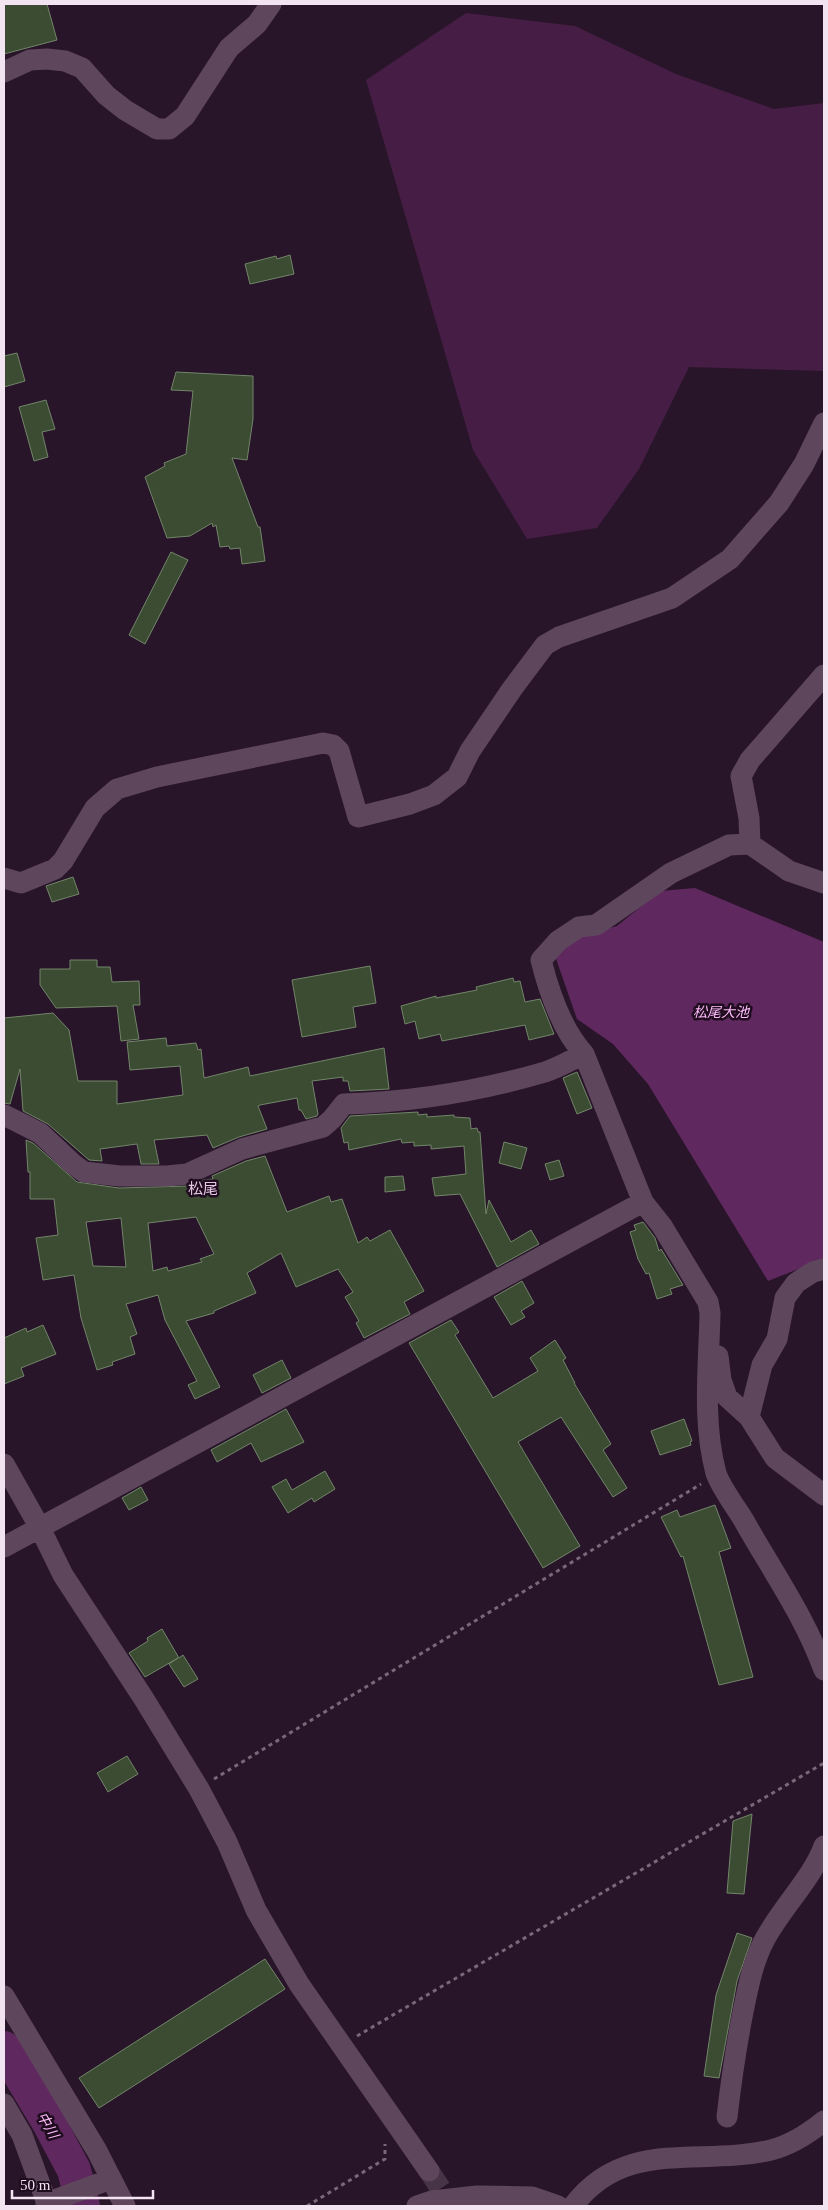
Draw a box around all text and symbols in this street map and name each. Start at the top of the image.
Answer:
water label: 松尾大池 [693,1005,751,1020]
district label: 松尾 [188,1181,218,1197]
water label: 中川 [34,2109,62,2143]
scale bar [12,2168,154,2200]
text: 50 m [20,2177,51,2193]

